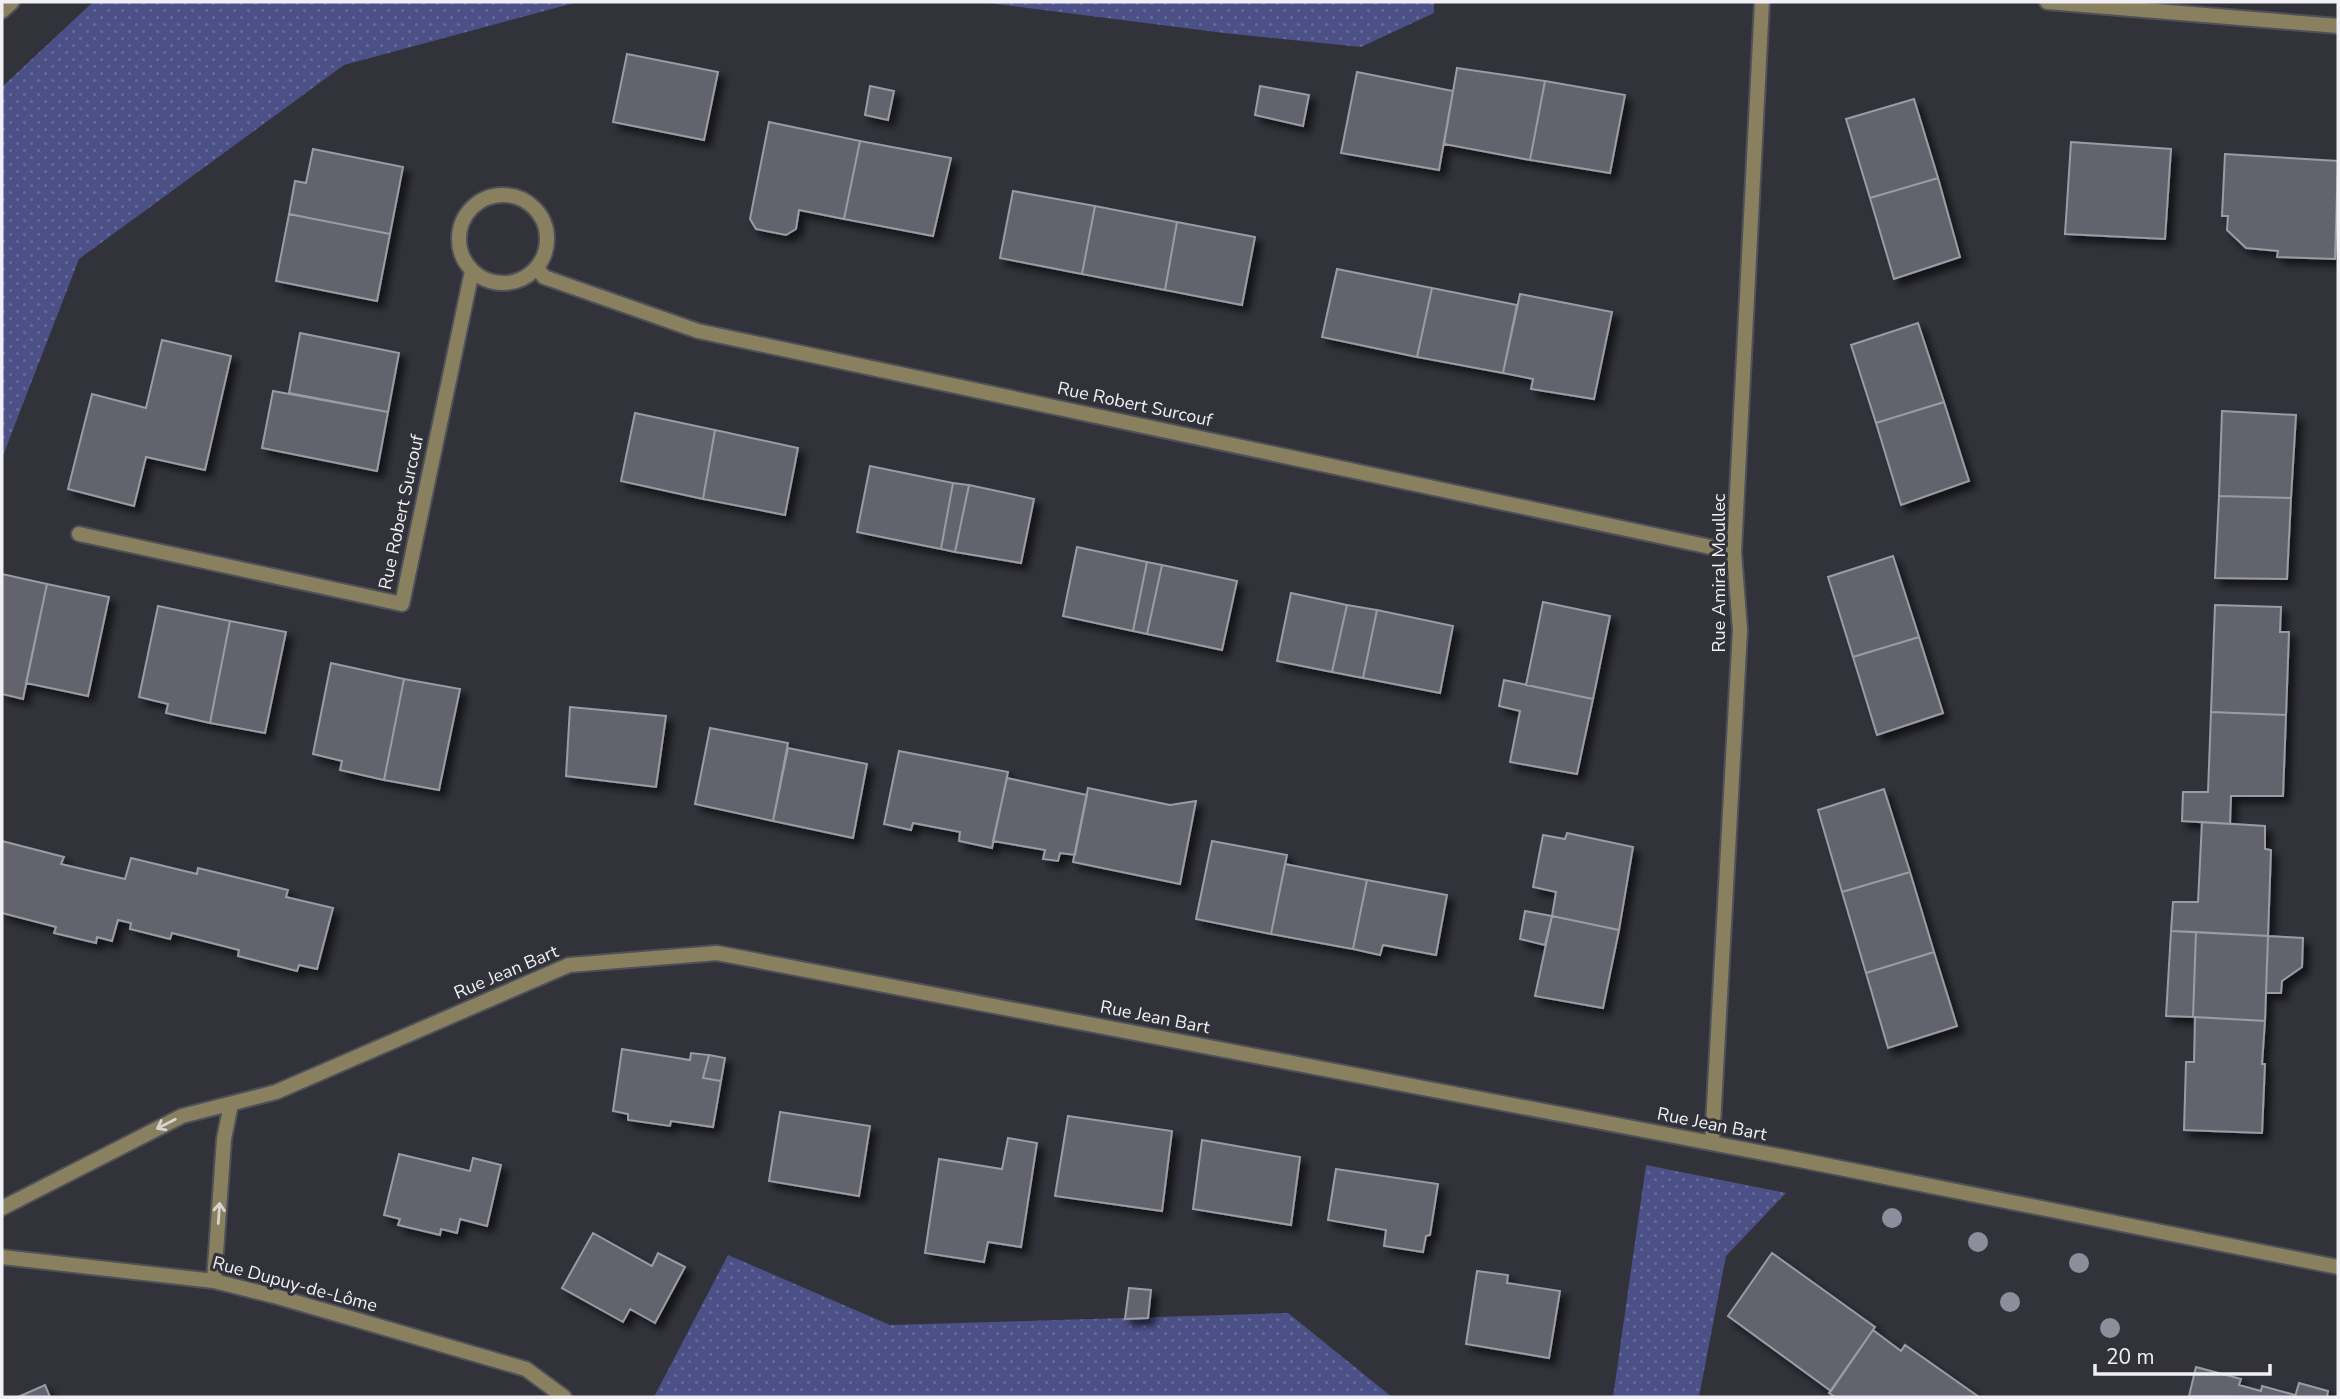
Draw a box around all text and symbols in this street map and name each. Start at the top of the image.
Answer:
street label: Rue Robert Surcouf [1055,376,1216,432]
street label: Rue Robert Surcouf [373,431,429,592]
street label: Rue Amiral Moullec [1707,494,1731,652]
street label: Rue Jean Bart [450,939,562,1005]
street label: Rue Jean Bart [1098,995,1212,1040]
street label: Rue Jean Bart [1655,1102,1769,1147]
one-way arrow [156,1117,177,1131]
one-way arrow [213,1202,226,1225]
street label: Rue Dupuy-de-Lôme [210,1250,380,1318]
scale bar [2095,1332,2270,1376]
text: 20 m [2106,1343,2155,1371]

